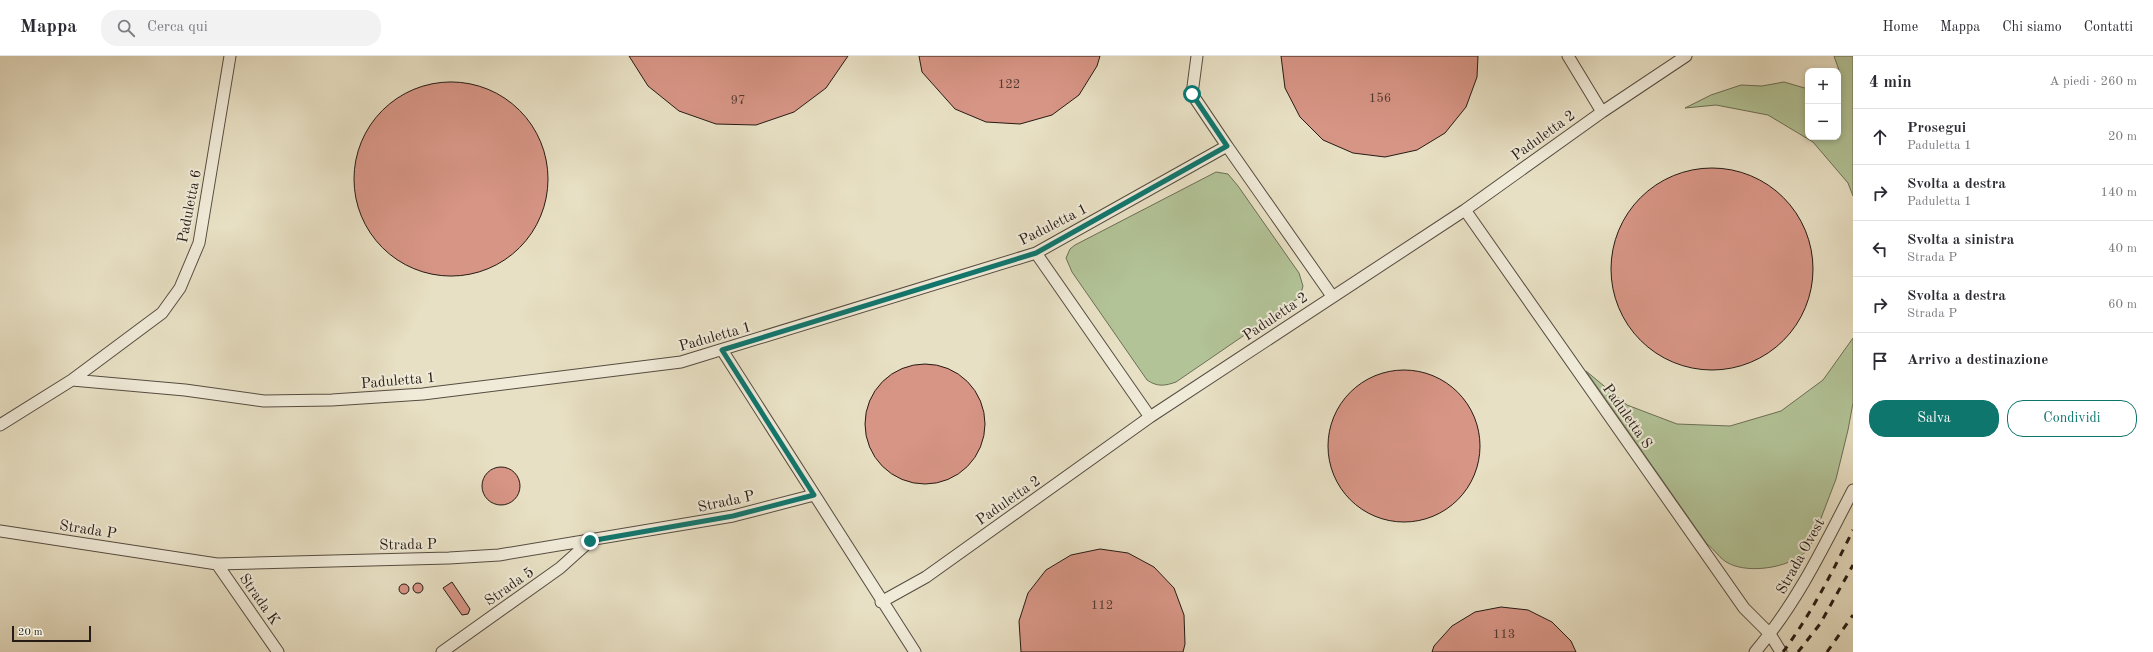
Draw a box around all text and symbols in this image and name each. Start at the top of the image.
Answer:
search box [101,10,381,46]
icon: search [115,17,137,39]
text: Mappa [20,18,77,37]
text: Cerca qui [147,20,208,35]
text: Home [1883,20,1918,34]
text: Mappa [1940,20,1980,34]
text: Chi siamo [2002,20,2062,34]
text: Contatti [2084,20,2133,34]
map controls [1805,68,1841,140]
button: + [1805,68,1841,104]
text: 4 min [1869,74,1912,91]
text: A piedi · 260 m [2049,75,2137,88]
house number: 122 [998,78,1020,91]
route start [1183,85,1201,103]
house number: 156 [1369,92,1391,105]
house number: 97 [730,94,746,107]
button: − [1805,104,1841,140]
street label: Paduletta 2 [1509,108,1578,164]
text: Prosegui [1907,121,1966,136]
icon: ahead [1869,126,1891,148]
text: 20 m [2108,130,2137,143]
text: Paduletta 1 [1907,139,1972,152]
street label: Paduletta 6 [176,168,205,244]
text: Svolta a destra [1907,177,2006,192]
icon: right [1869,182,1891,204]
text: 140 m [2100,186,2137,199]
text: Paduletta 1 [1907,195,1972,208]
street label: Paduletta 1 [1017,202,1090,249]
text: Svolta a sinistra [1907,233,2014,248]
icon: left [1869,238,1891,260]
text: 40 m [2108,242,2137,255]
text: Strada P [1907,251,1957,264]
text: Svolta a destra [1907,289,2006,304]
street label: Paduletta 2 [1241,290,1311,344]
icon: right [1869,294,1891,316]
text: 60 m [2108,298,2137,311]
text: Strada P [1907,307,1957,320]
street label: Paduletta 1 [678,320,753,355]
icon: arrive [1869,350,1891,372]
text: Arrivo a destinazione [1907,353,2048,368]
street label: Paduletta 1 [360,371,436,392]
street label: Paduletta S [1599,382,1654,452]
button: Salva [1869,400,1999,437]
button: Condividi [2007,400,2137,437]
street label: Paduletta 2 [974,474,1044,529]
street label: Strada P [697,489,756,516]
street label: Strada Ovest [1774,516,1828,597]
street label: Strada P [58,519,117,542]
route end [581,532,599,550]
street label: Strada P [379,537,437,554]
street label: Strada 5 [483,565,537,610]
street label: Strada K [236,571,282,628]
house number: 112 [1091,599,1113,612]
scale bar [12,624,91,643]
text: 20 m [18,627,43,638]
house number: 113 [1493,628,1515,641]

